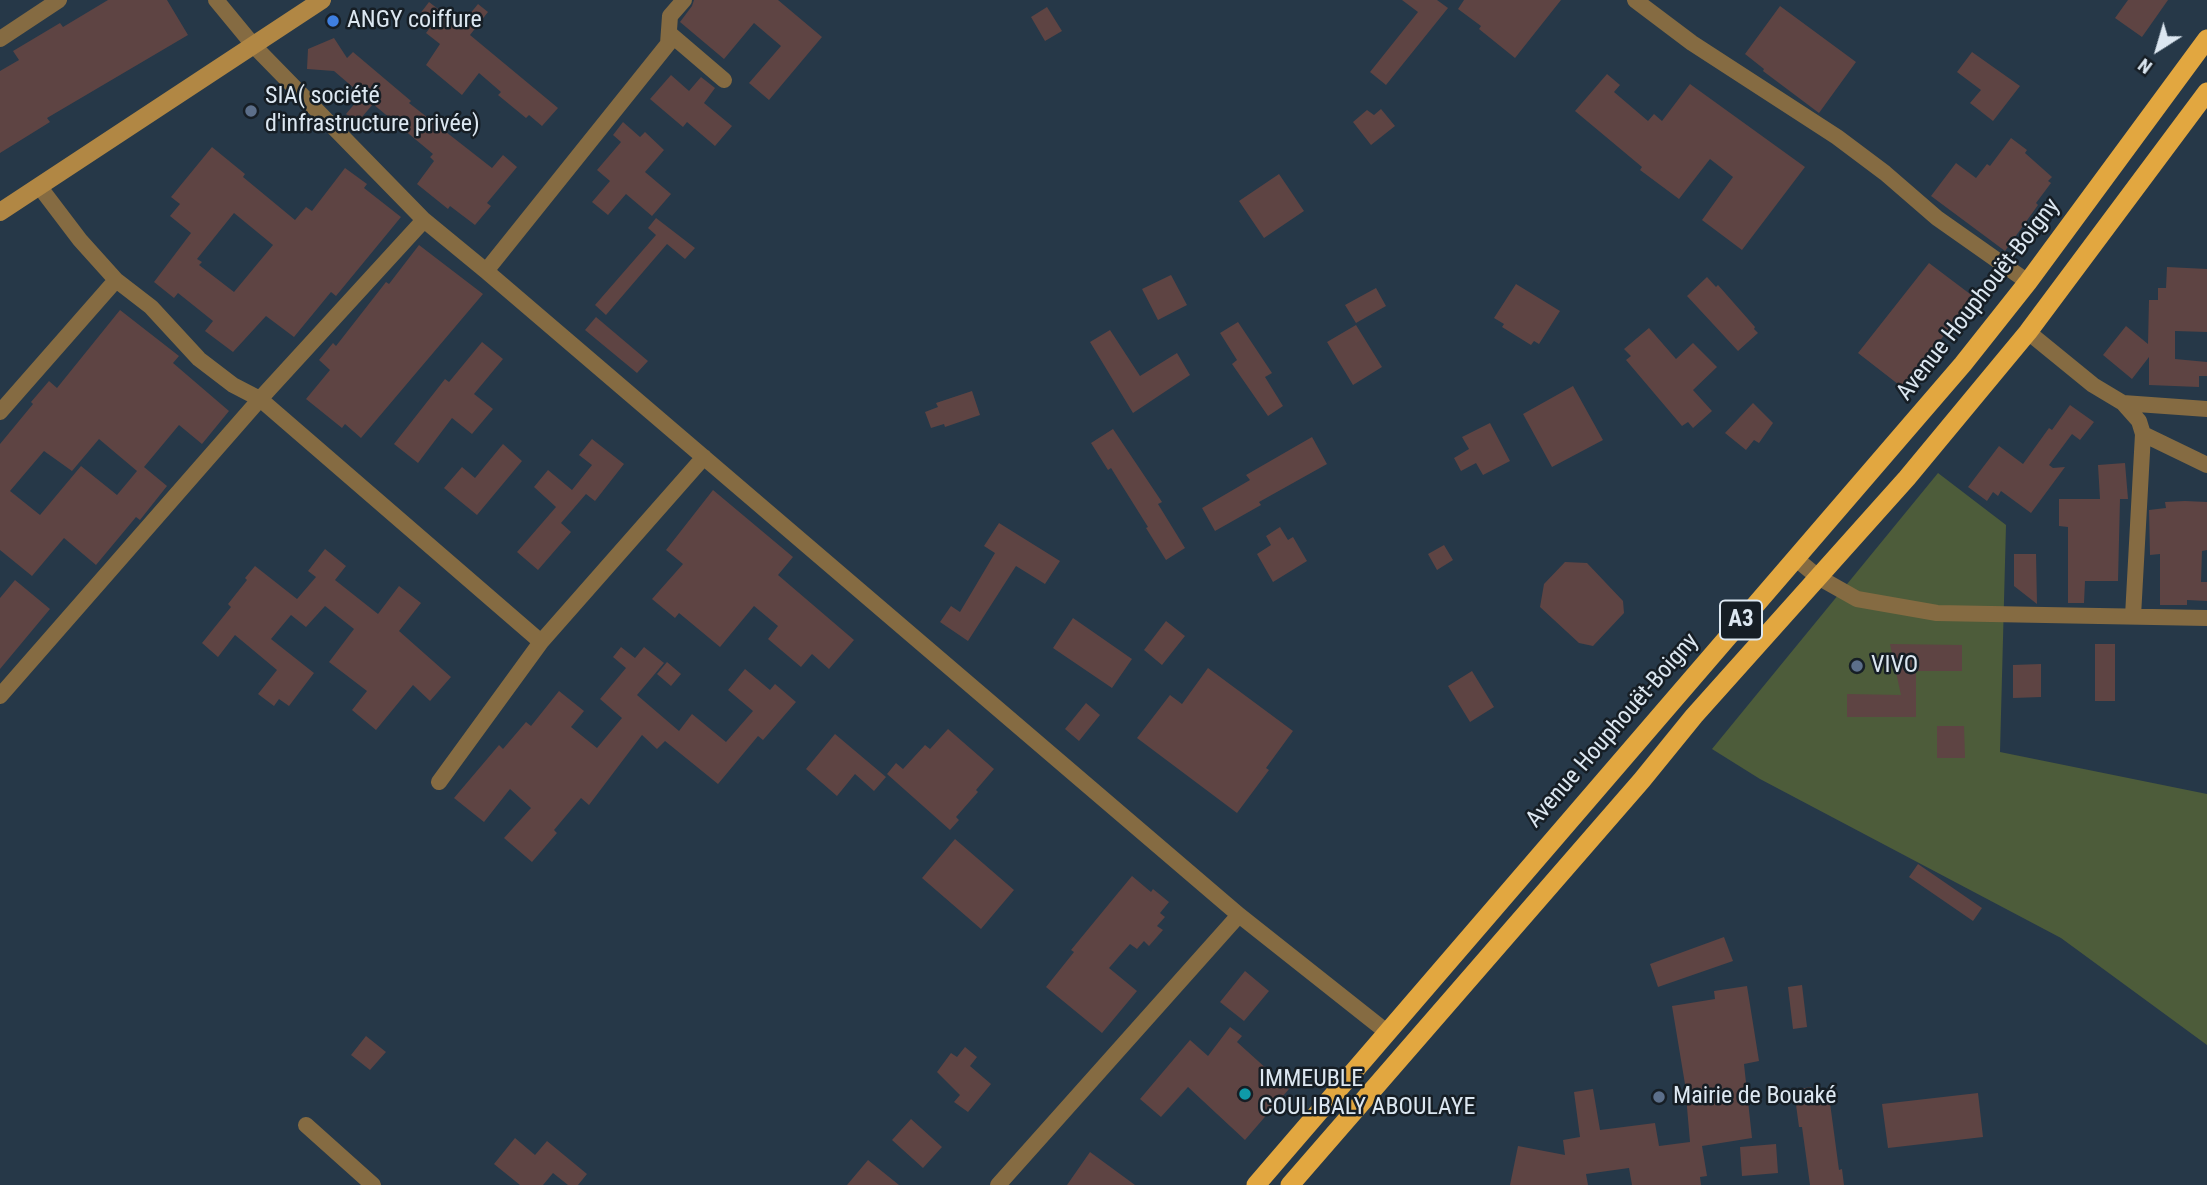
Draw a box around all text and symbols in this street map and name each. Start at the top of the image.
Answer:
place label: ANGY coiffure [347,7,482,35]
marker: ANGY coiffure [325,13,341,29]
north arrow [2123,14,2193,84]
text: N [2133,53,2157,79]
place label: SIA( société d'infrastructure privée) [265,83,480,139]
marker: SIA( société d'infrastructure privée) [243,103,259,119]
street label: Avenue Houphouët-Boigny [1891,193,2067,407]
road number: A3 [1720,600,1762,640]
street label: Avenue Houphouët-Boigny [1521,628,1705,834]
place label: VIVO [1871,652,1918,680]
marker: VIVO [1849,658,1865,674]
place label: IMMEUBLE COULIBALY ABOULAYE [1259,1066,1475,1122]
place label: Mairie de Bouaké [1673,1083,1836,1111]
marker: IMMEUBLE COULIBALY ABOULAYE [1237,1086,1253,1102]
marker: Mairie de Bouaké [1651,1089,1667,1105]

